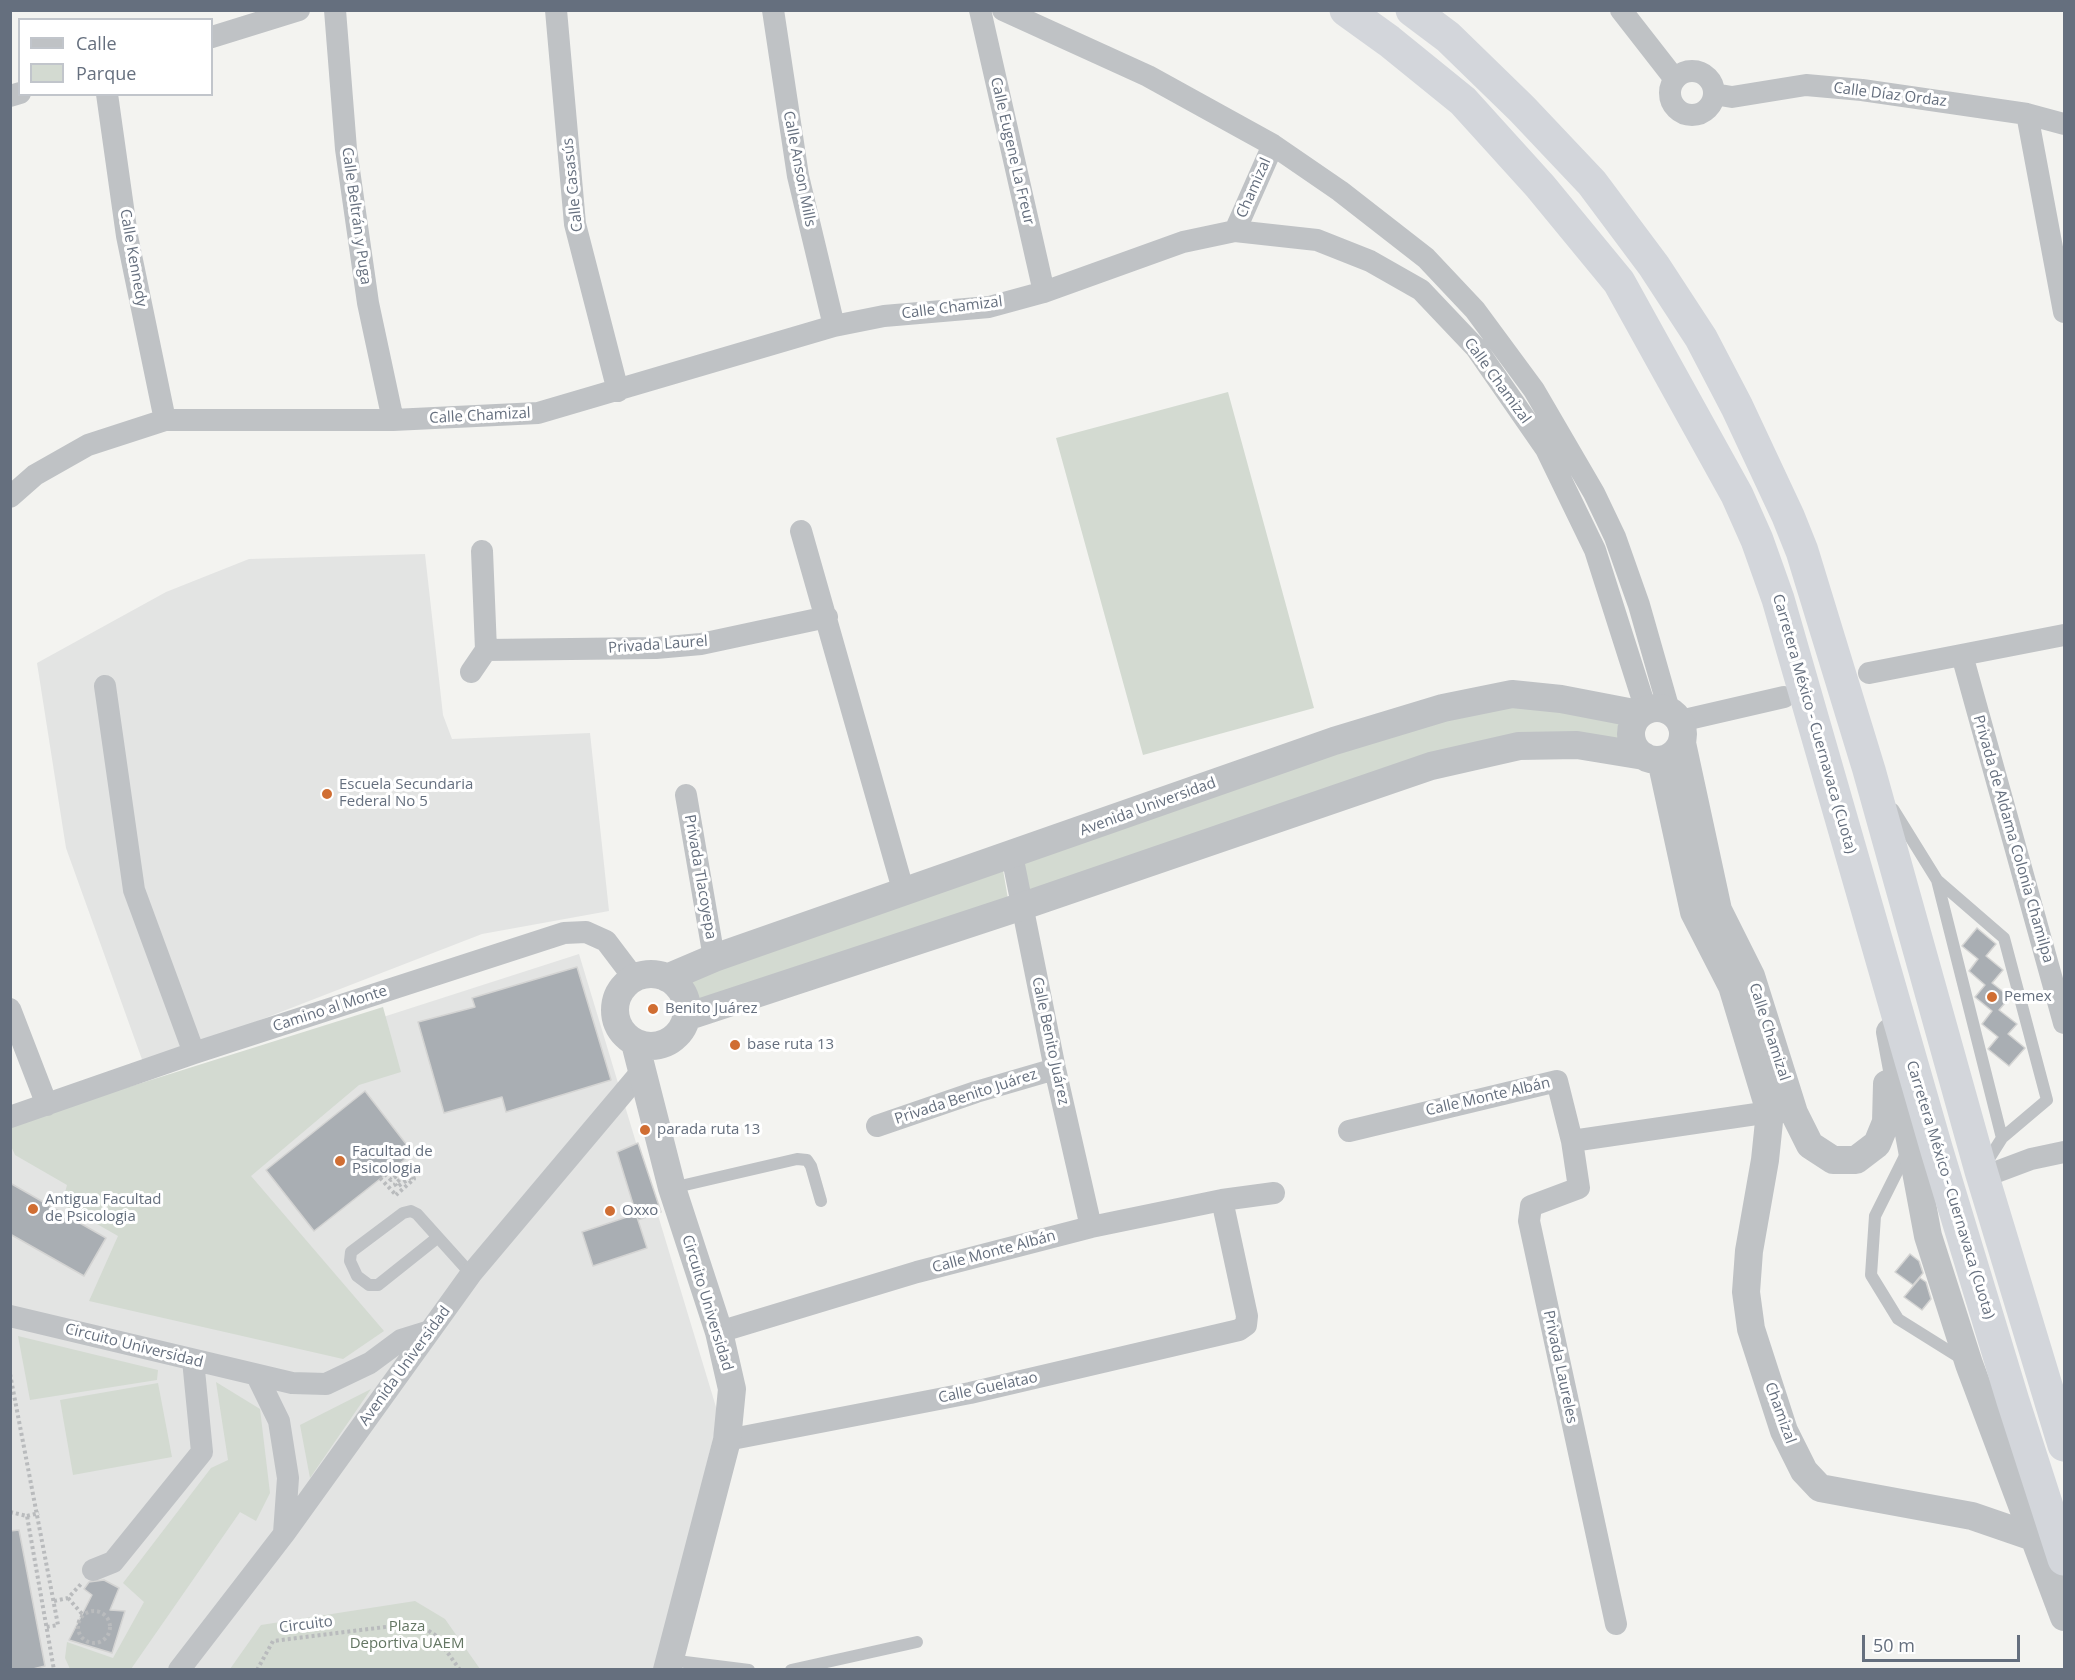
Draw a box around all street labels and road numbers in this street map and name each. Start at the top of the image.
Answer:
street label: Calle Eugene La Freur [986,75,1038,227]
street label: Calle Díaz Ordaz [1832,79,1948,111]
street label: Calle Anson Mills [779,110,819,228]
street label: Calle Casasús [559,137,587,233]
street label: Calle Beltrán y Puga [337,146,375,286]
street label: Chamizal [1233,155,1275,221]
street label: Calle Kennedy [116,208,150,308]
street label: Calle Chamizal [901,293,1003,323]
street label: Calle Chamizal [1460,335,1534,427]
street label: Calle Chamizal [429,404,531,428]
street label: Carretera México - Cuernavaca (Cuota) [1768,592,1860,856]
street label: Privada Laurel [608,633,708,657]
street label: Privada de Aldama Colonia Chamilpa [1969,713,2057,965]
street label: Avenida Universidad [1078,774,1218,840]
street label: Privada Tlacoyepa [680,813,720,941]
street label: Calle Benito Juárez [1028,975,1072,1107]
street label: Calle Chamizal [1745,981,1793,1083]
street label: Camino al Monte [271,982,389,1036]
street label: Carretera México - Cuernavaca (Cuota) [1902,1059,1998,1321]
street label: Privada Benito Juárez [893,1065,1039,1129]
street label: Calle Monte Albán [1424,1074,1552,1120]
street label: Calle Monte Albán [930,1227,1058,1277]
street label: Circuito Universidad [678,1233,736,1373]
street label: Avenida Universidad [356,1303,454,1429]
street label: Privada Laureles [1539,1309,1581,1425]
street label: Circuito Universidad [63,1320,205,1372]
street label: Calle Guelatao [937,1369,1039,1407]
street label: Chamizal [1761,1380,1799,1446]
street label: Circuito [278,1613,334,1637]

